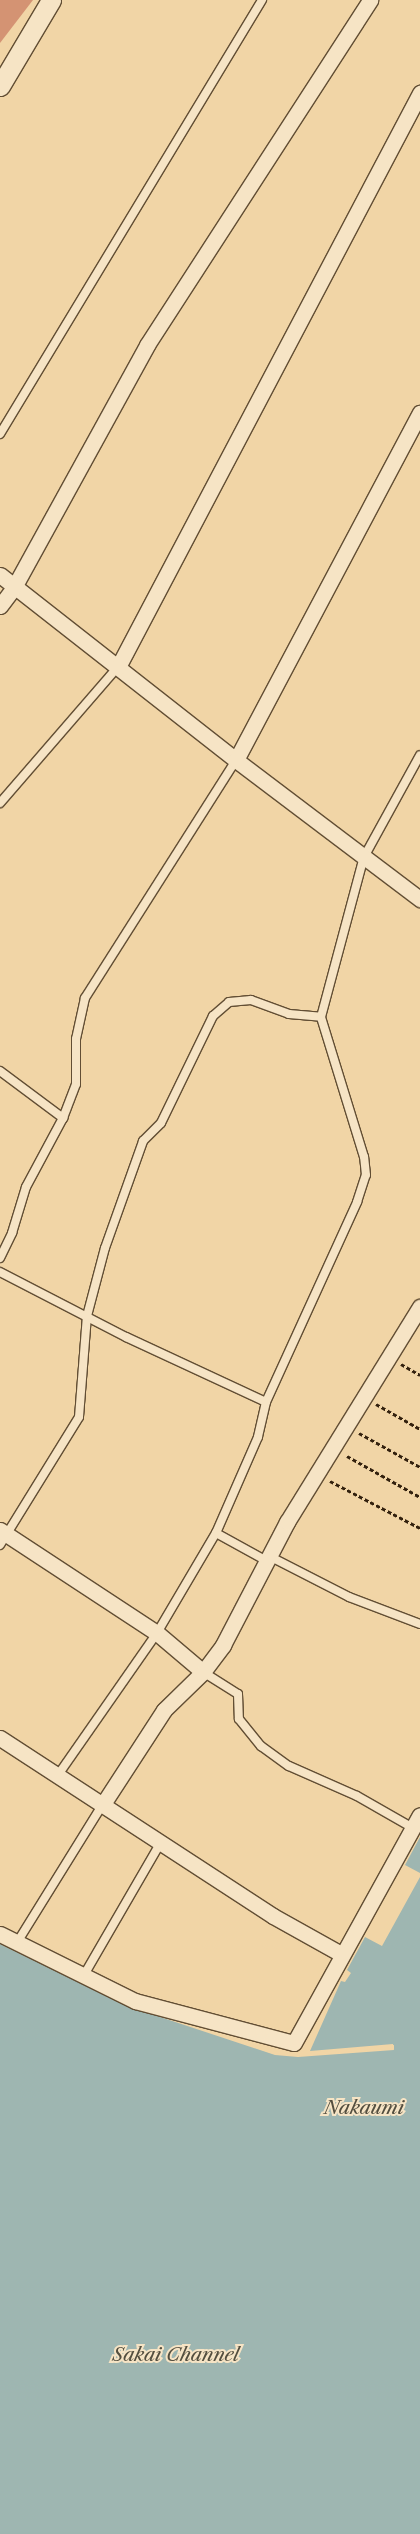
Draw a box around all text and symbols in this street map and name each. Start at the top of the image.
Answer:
water label: Nakaumi [324,2097,404,2119]
water label: Sakai Channel [113,2344,239,2366]

